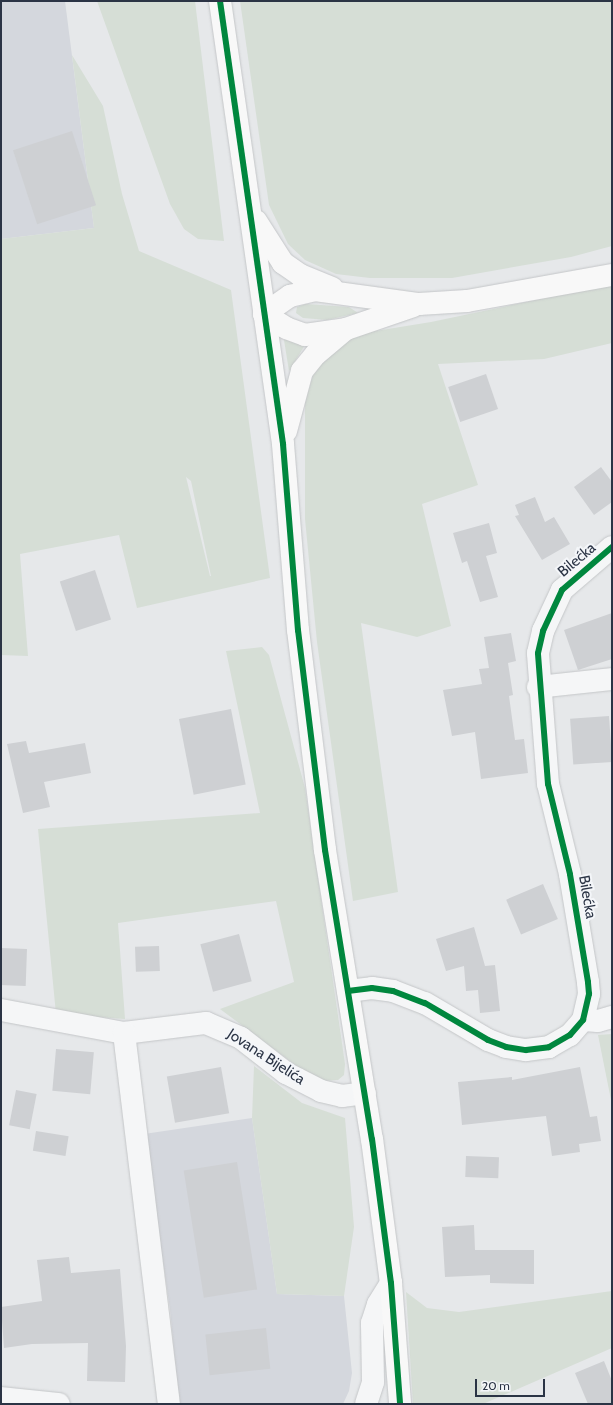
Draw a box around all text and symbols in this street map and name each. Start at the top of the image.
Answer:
street label: Bilećka [554,539,600,581]
street label: Bilećka [574,874,600,920]
street label: Jovana Bijelića [224,1025,308,1089]
scale bar [477,1371,547,1397]
text: 20 m [482,1378,510,1393]

